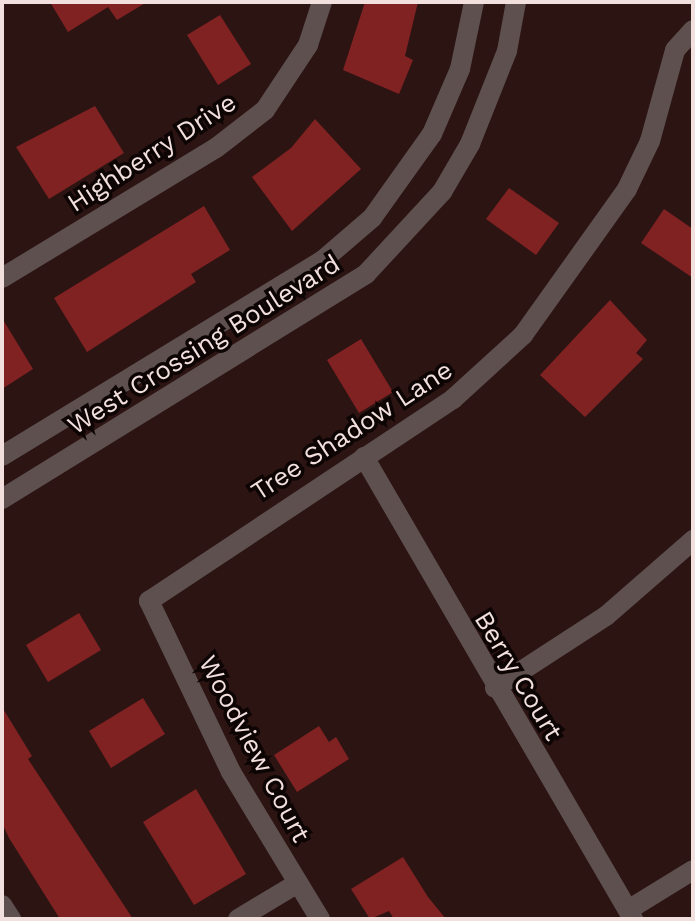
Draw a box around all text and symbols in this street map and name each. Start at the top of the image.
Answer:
street label: Highberry Drive [62,87,242,219]
street label: West Crossing Boulevard [62,248,346,442]
street label: Tree Shadow Lane [245,354,459,508]
street label: Berry Court [467,606,569,746]
street label: Woodview Court [192,650,316,848]

